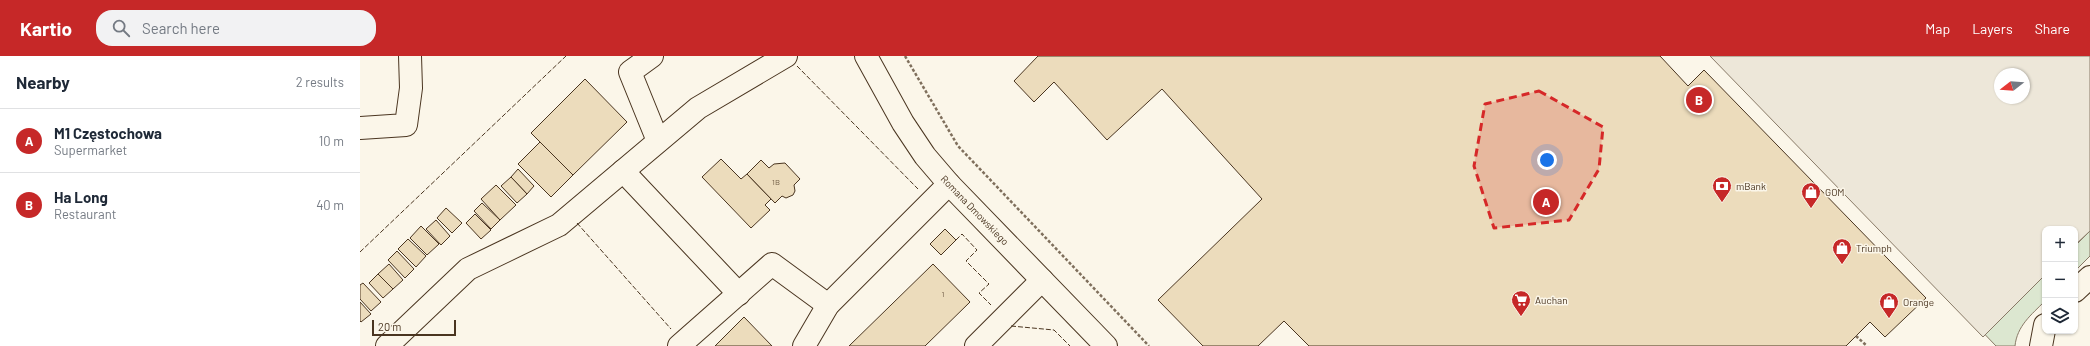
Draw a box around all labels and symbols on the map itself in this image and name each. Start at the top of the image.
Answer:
north arrow [1994,68,2030,104]
pin: B [1686,85,1712,115]
your location [1537,150,1557,170]
street label: Romana Dmowskiego [939,173,1011,247]
bank icon: mBank [1711,175,1733,203]
house number: 1B [772,177,780,187]
place label: mBank [1736,180,1766,192]
shop icon: GOM [1800,181,1822,209]
place label: GOM [1825,186,1845,198]
pin: A [1533,187,1559,217]
shop icon: Triumph [1831,237,1853,265]
place label: Triumph [1856,242,1892,254]
house number: 1 [942,289,945,299]
supermarket icon: Auchan [1510,289,1532,317]
shop icon: Orange [1878,291,1900,319]
place label: Auchan [1535,294,1568,306]
place label: Orange [1903,296,1934,308]
scale bar [372,318,456,337]

